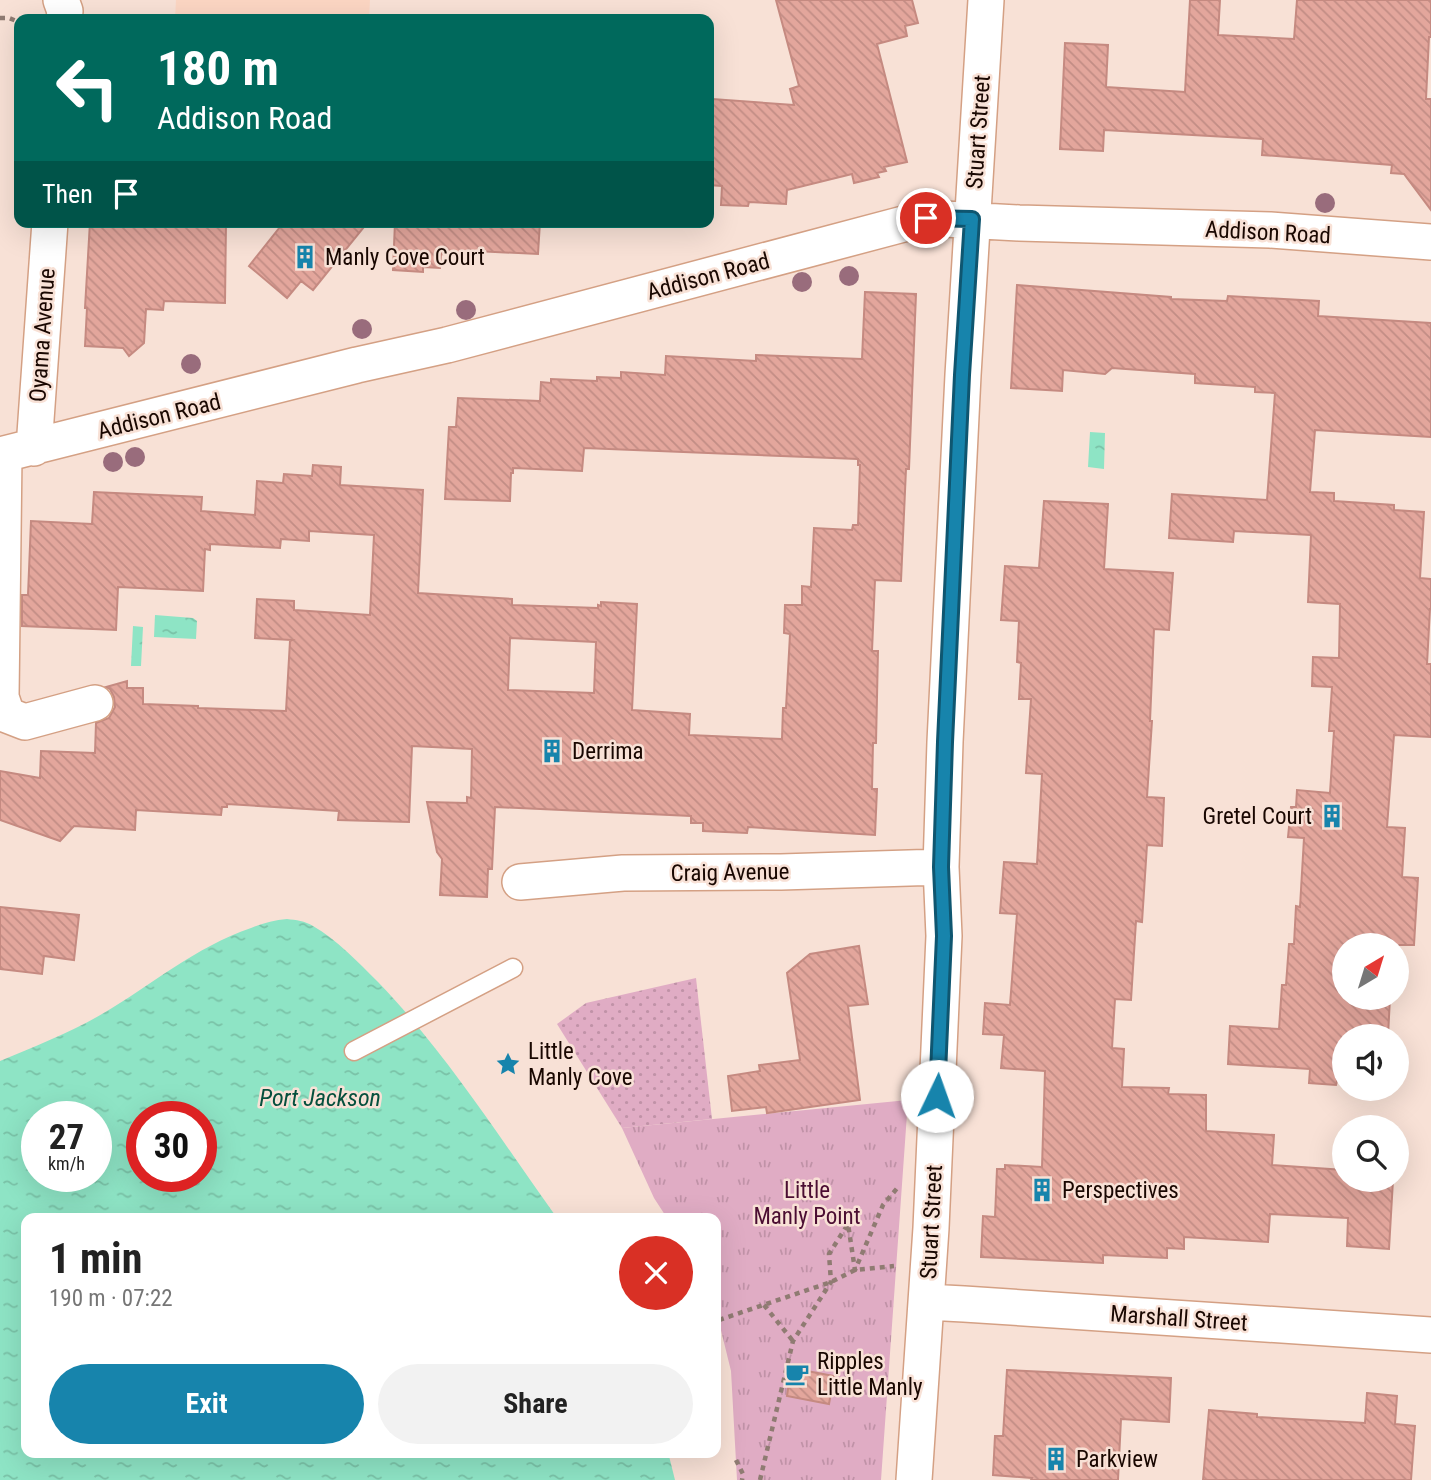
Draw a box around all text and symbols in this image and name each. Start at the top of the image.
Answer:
text: 180 m [157,40,279,97]
icon: left [42,42,133,133]
street label: Stuart Street [961,74,996,190]
text: Addison Road [157,99,332,137]
icon: arrive [107,175,145,213]
text: Then [42,179,93,209]
pin [896,188,956,248]
icon: arrive [907,199,945,237]
street label: Addison Road [1204,216,1332,249]
building icon: Manly Cove Court [291,243,319,271]
place label: Manly Cove Court [325,244,485,271]
street label: Addison Road [644,247,772,306]
street label: Oyama Avenue [24,267,61,403]
street label: Addison Road [95,388,224,445]
building icon: Derrima [538,737,566,765]
place label: Derrima [572,738,644,765]
building icon: Gretel Court [1318,802,1346,830]
place label: Gretel Court [1203,803,1312,830]
street label: Craig Avenue [670,858,790,887]
north arrow [1332,933,1409,1010]
map controls [1332,933,1409,1192]
button: sound [1332,1024,1409,1101]
place label: Little Manly Cove [528,1038,633,1091]
place icon: Little Manly Cove [494,1050,522,1078]
position arrow [900,1059,974,1133]
water label: Port Jackson [259,1084,381,1112]
speed limit sign: 30 [126,1101,217,1192]
button: search [1332,1115,1409,1192]
text: 27 [49,1117,84,1158]
text: km/h [48,1153,85,1174]
street label: Stuart Street [915,1164,948,1280]
building icon: Perspectives [1028,1176,1056,1204]
park label: Little Manly Point [753,1177,861,1230]
place label: Perspectives [1062,1177,1179,1204]
text: 1 min [49,1234,142,1283]
button: close [619,1236,693,1310]
text: 190 m · 07:22 [49,1285,173,1312]
street label: Marshall Street [1109,1300,1249,1337]
place label: Ripples Little Manly [817,1348,923,1401]
cafe icon: Ripples Little Manly [783,1360,811,1388]
button: Exit [49,1364,364,1444]
button: Share [378,1364,693,1444]
building icon: Parkview [1042,1445,1070,1473]
place label: Parkview [1076,1446,1158,1473]

